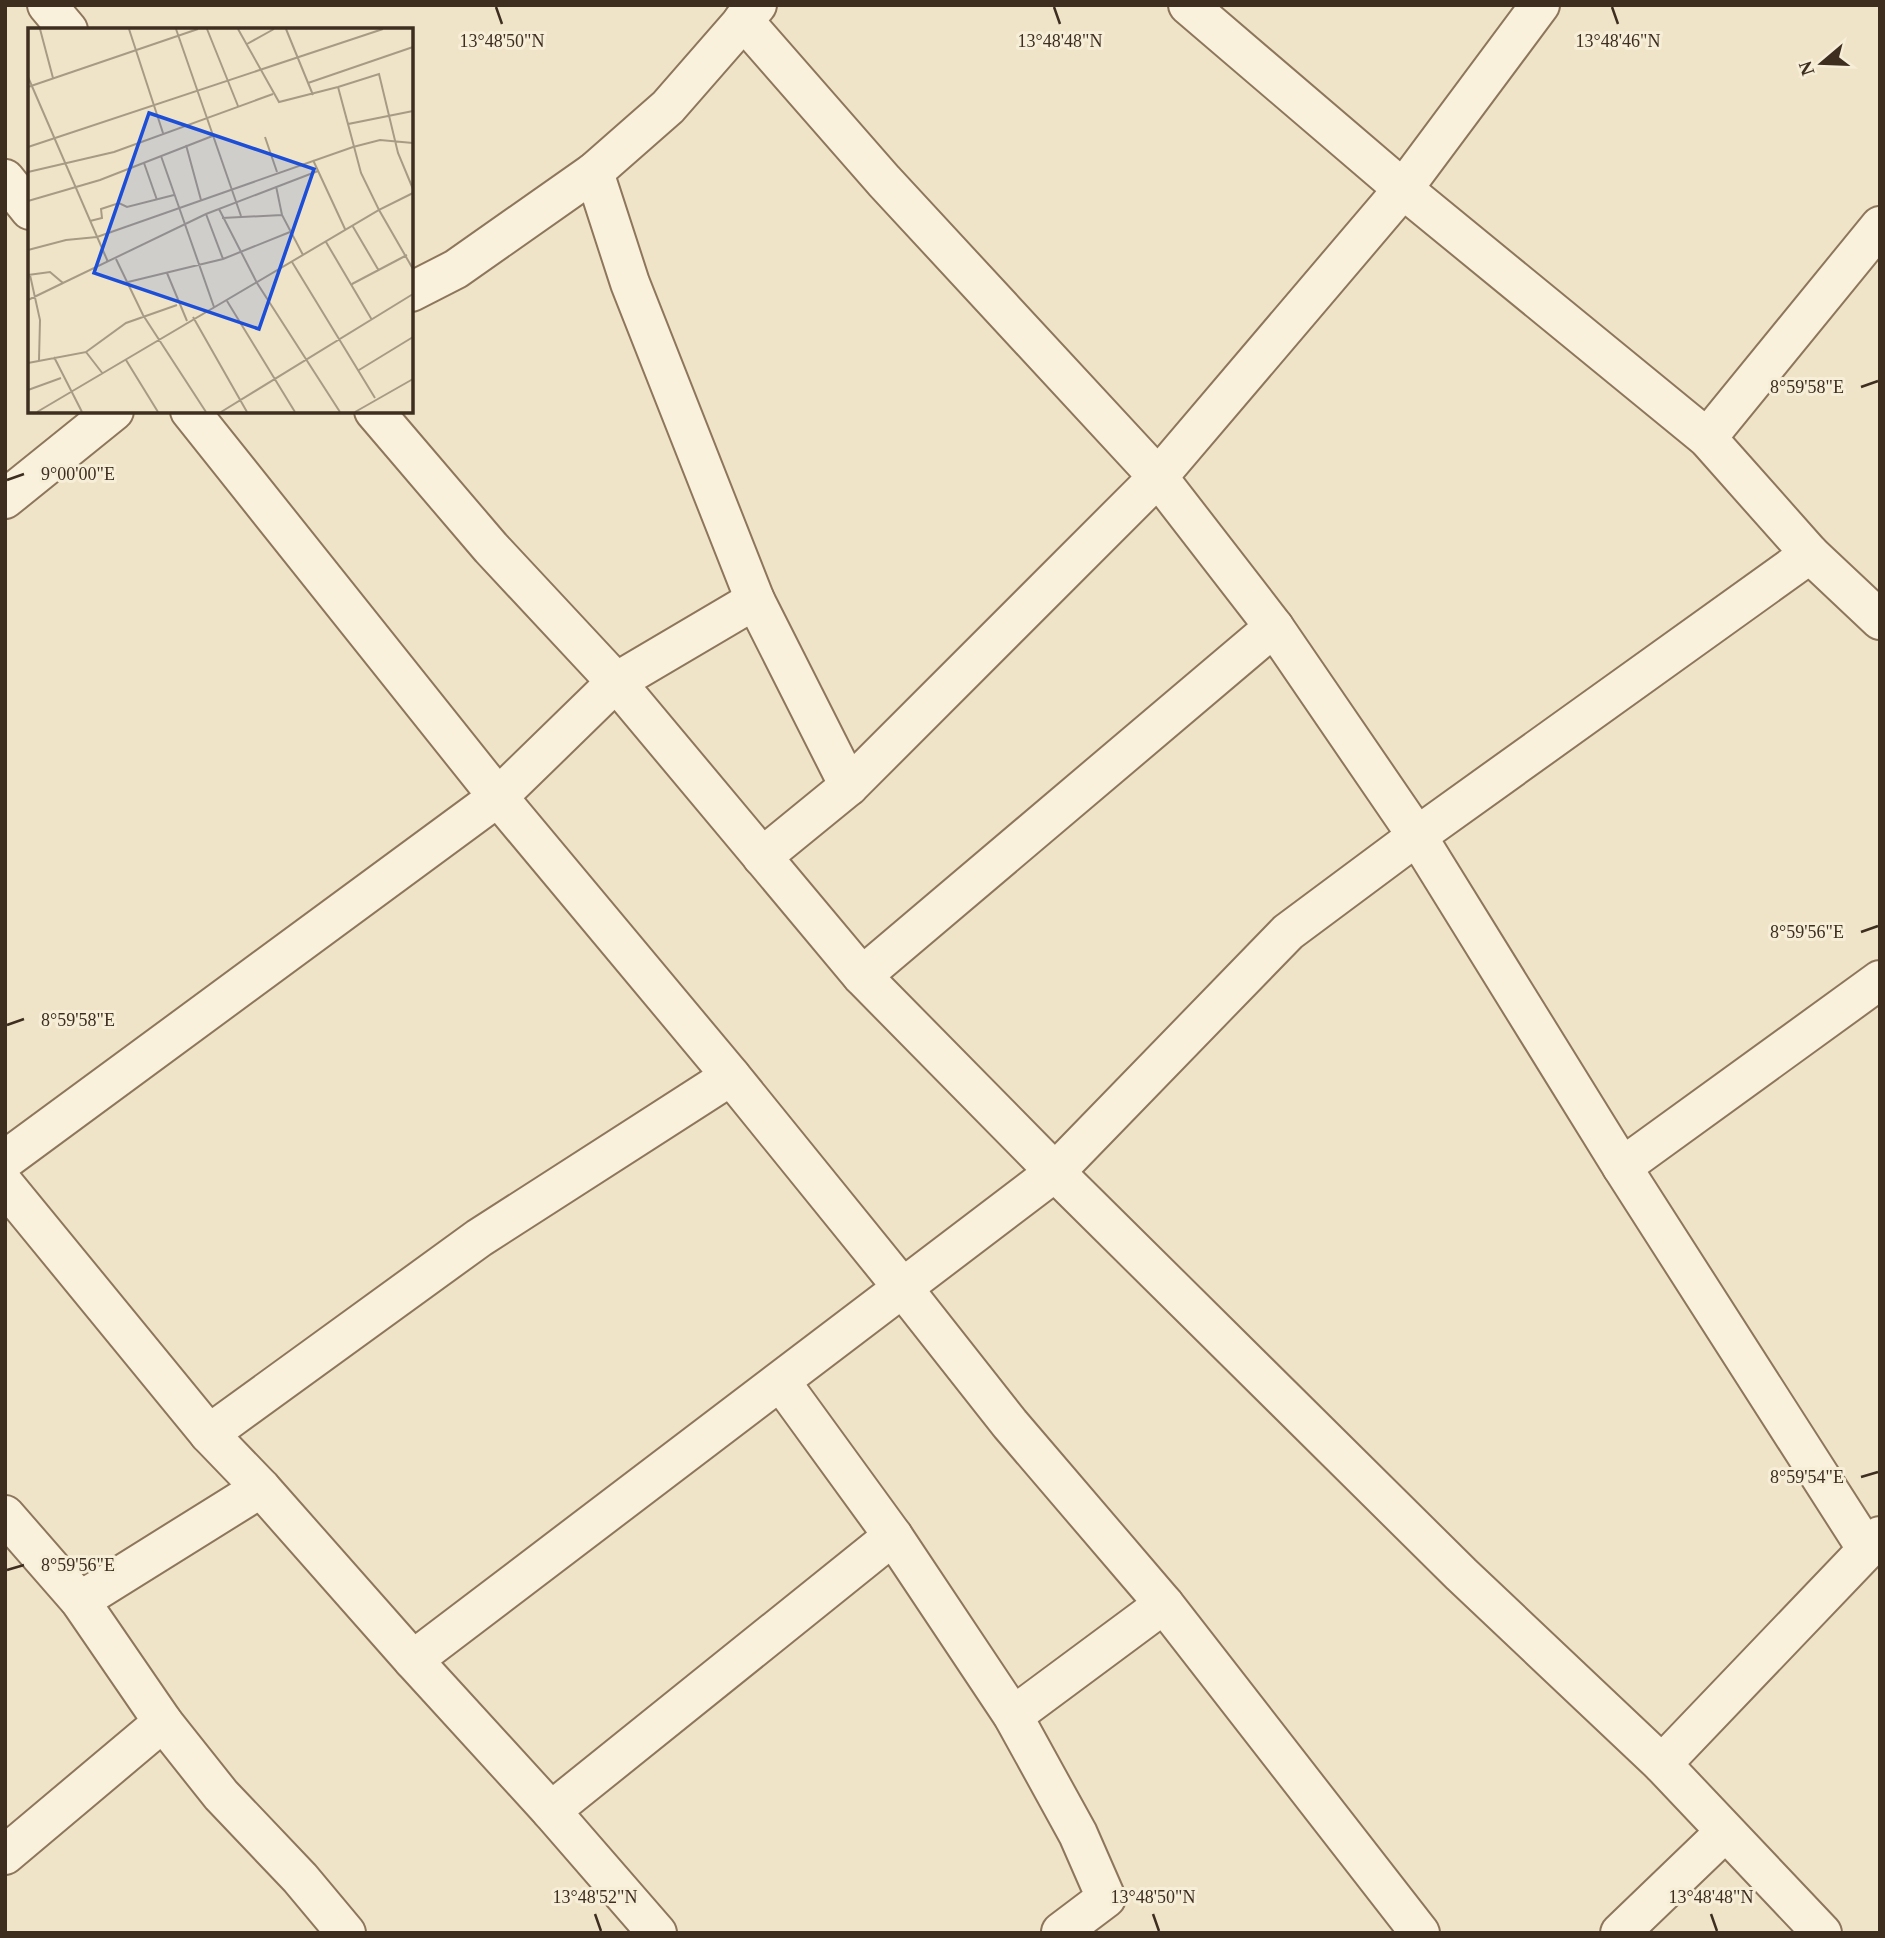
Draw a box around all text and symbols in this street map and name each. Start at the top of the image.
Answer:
inset map [28,28,413,413]
north arrow [1787,28,1857,98]
text: 13°48'50"N [460,31,544,51]
text: 13°48'48"N [1018,31,1102,51]
text: 13°48'46"N [1576,31,1660,51]
text: N [1794,58,1819,78]
text: 8°59'58"E [1770,377,1844,397]
text: 9°00'00"E [41,464,115,484]
text: 8°59'56"E [1770,922,1844,942]
text: 8°59'58"E [41,1010,115,1030]
text: 8°59'54"E [1770,1467,1844,1487]
text: 8°59'56"E [41,1555,115,1575]
text: 13°48'52"N [553,1887,637,1907]
text: 13°48'50"N [1111,1887,1195,1907]
text: 13°48'48"N [1669,1887,1753,1907]

